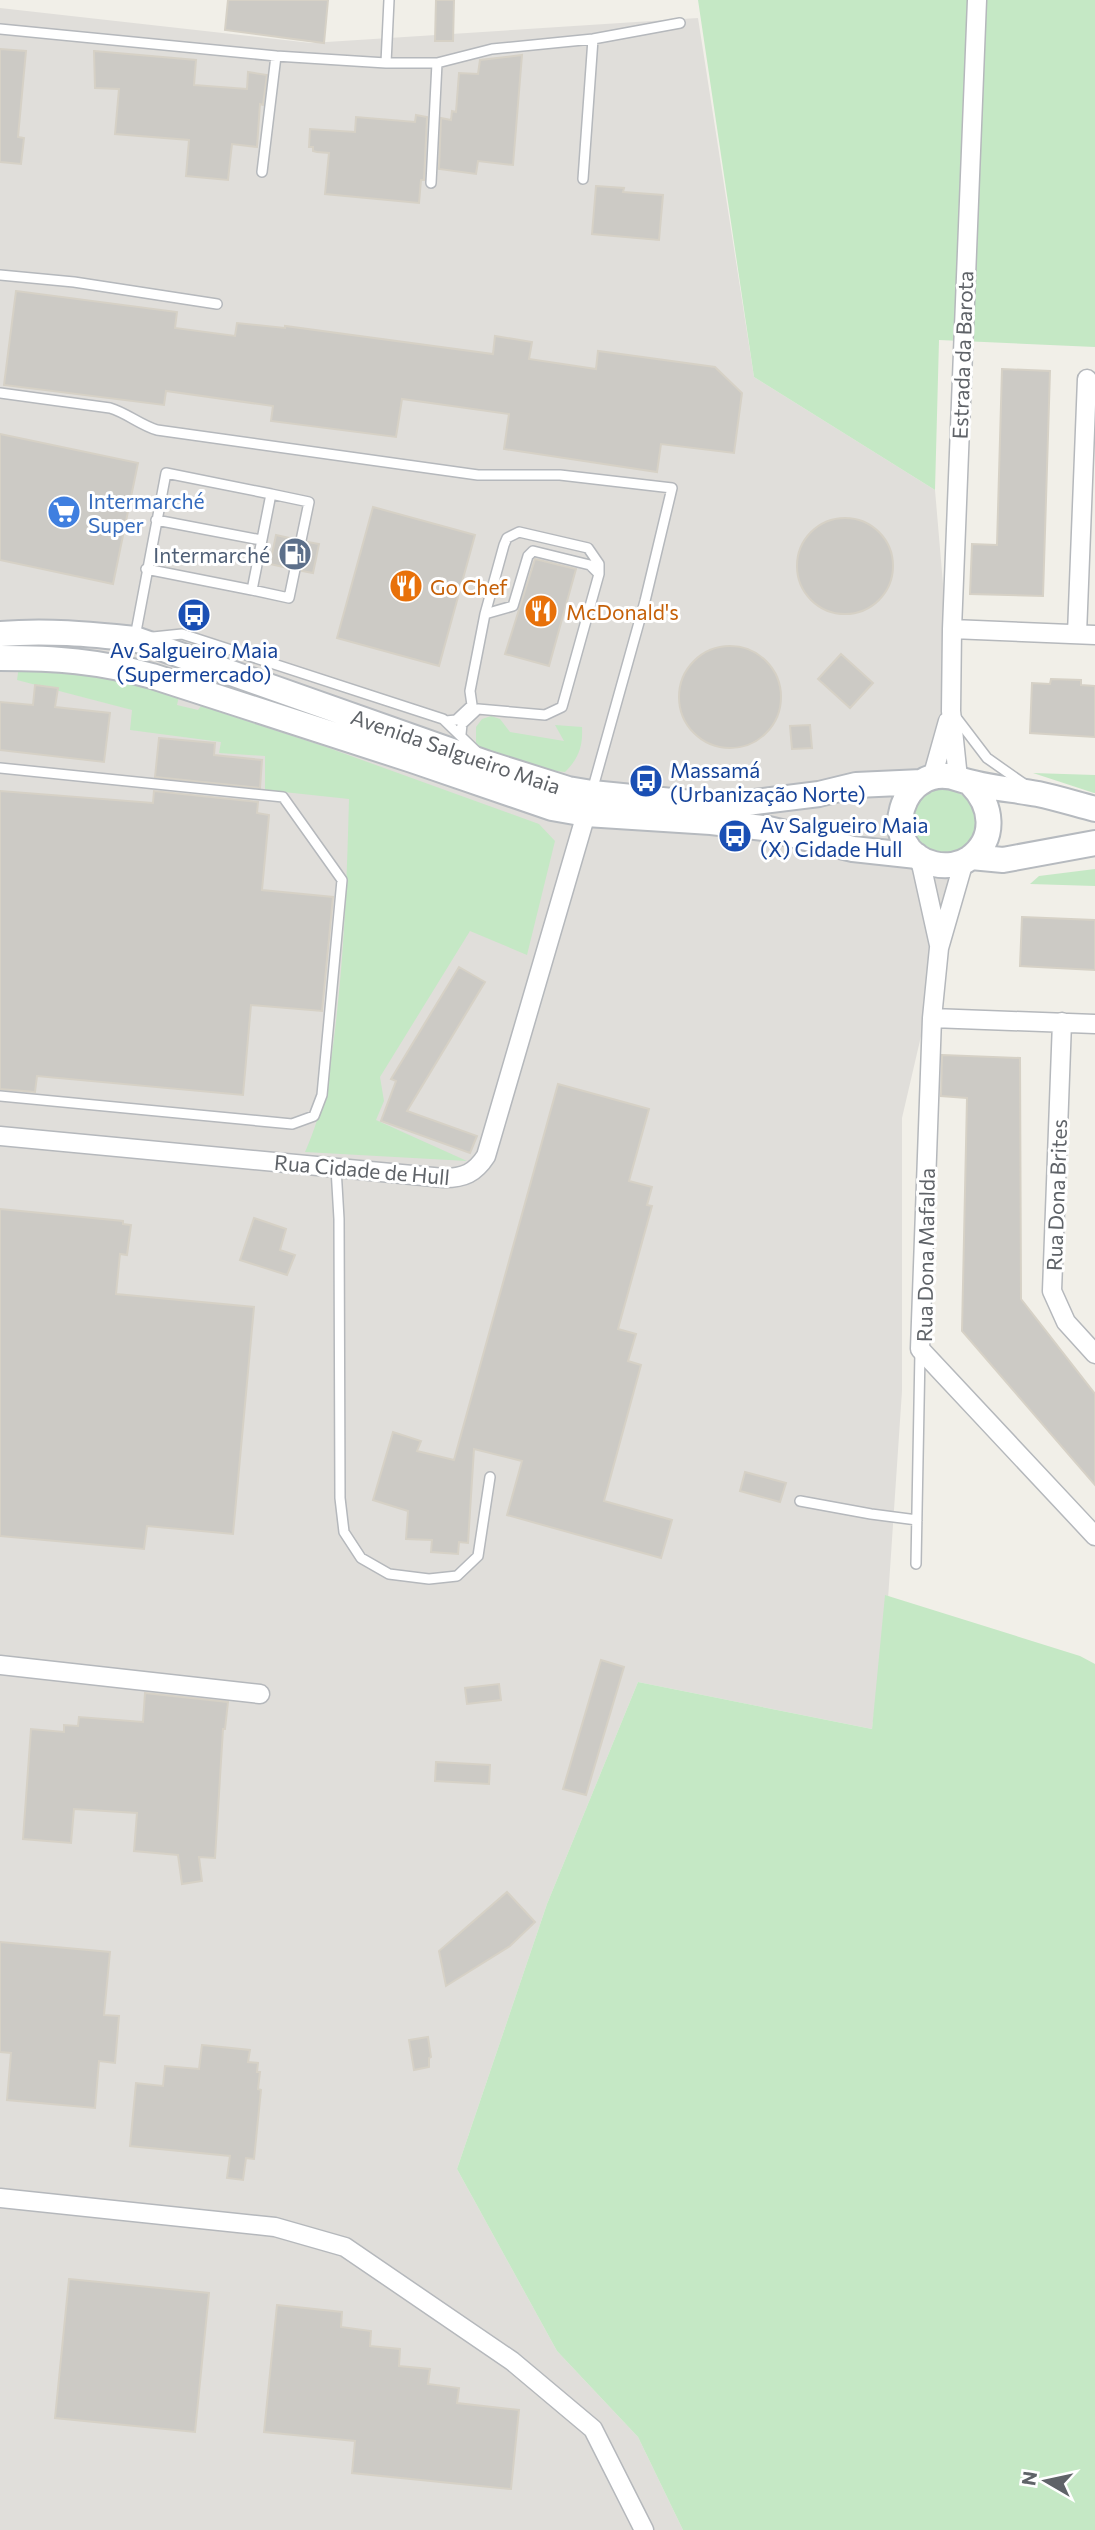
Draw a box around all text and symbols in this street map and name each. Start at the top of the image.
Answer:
street label: Estrada da Barota [947,270,977,440]
place label: Intermarché Super [88,488,205,537]
supermarket icon: Intermarché Super [45,493,83,531]
fuel station icon: Intermarché [276,535,314,573]
place label: Intermarché [153,542,270,567]
restaurant icon: Go Chef [387,567,425,605]
place label: Go Chef [430,574,508,599]
restaurant icon: McDonald's [522,592,560,630]
bus stop icon: Av Salgueiro Maia (Supermercado) [175,596,213,634]
place label: McDonald's [566,599,679,624]
place label: Av Salgueiro Maia (Supermercado) [110,637,278,686]
street label: Avenida Salgueiro Maia [348,703,564,799]
place label: Massamá (Urbanização Norte) [670,757,866,806]
bus stop icon: Massamá (Urbanização Norte) [627,762,665,800]
place label: Av Salgueiro Maia (X) Cidade Hull [760,812,929,861]
bus stop icon: Av Salgueiro Maia (X) Cidade Hull [716,817,754,855]
street label: Rua Dona Brites [1041,1119,1071,1271]
street label: Rua Cidade de Hull [273,1149,451,1189]
street label: Rua Dona Mafalda [911,1168,939,1342]
north arrow [1011,2446,1081,2516]
text: N [1016,2469,1041,2487]

